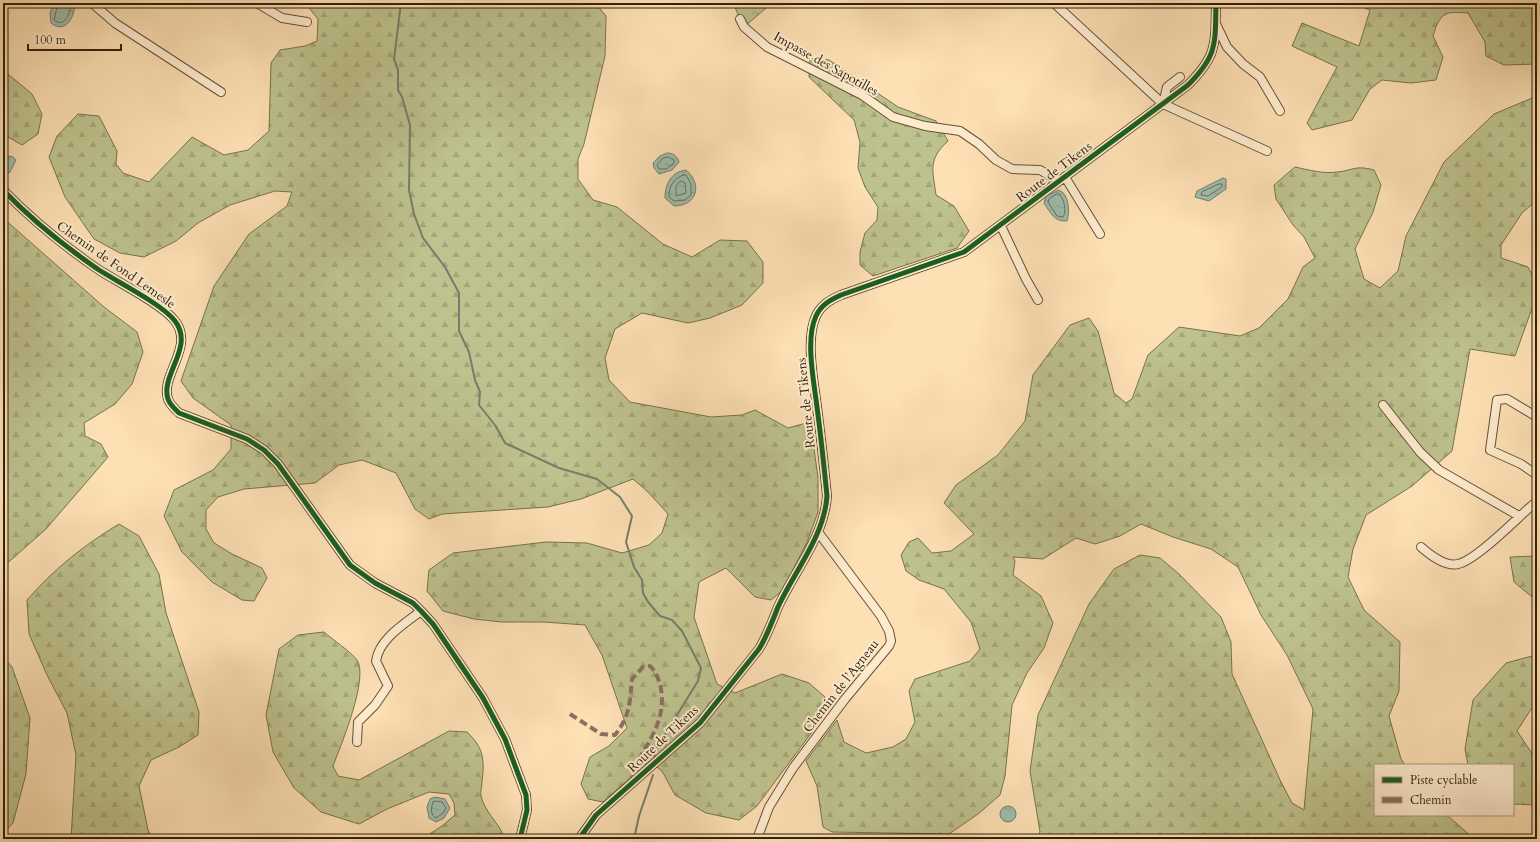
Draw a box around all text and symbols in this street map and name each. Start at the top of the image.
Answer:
scale bar [28,26,121,52]
street label: Impasse des Sapotilles [770,28,882,100]
text: 100 m [34,32,67,48]
street label: Route de Tikens [1012,137,1096,207]
street label: Chemin de Fond Lemesle [53,217,179,313]
street label: Route de Tikens [792,357,820,449]
street label: Chemin de l’Agneau [799,636,883,736]
street label: Route de Tikens [624,701,702,777]
legend [1374,764,1514,816]
text: Piste cyclable [1410,772,1477,788]
text: Chemin [1410,792,1452,808]

